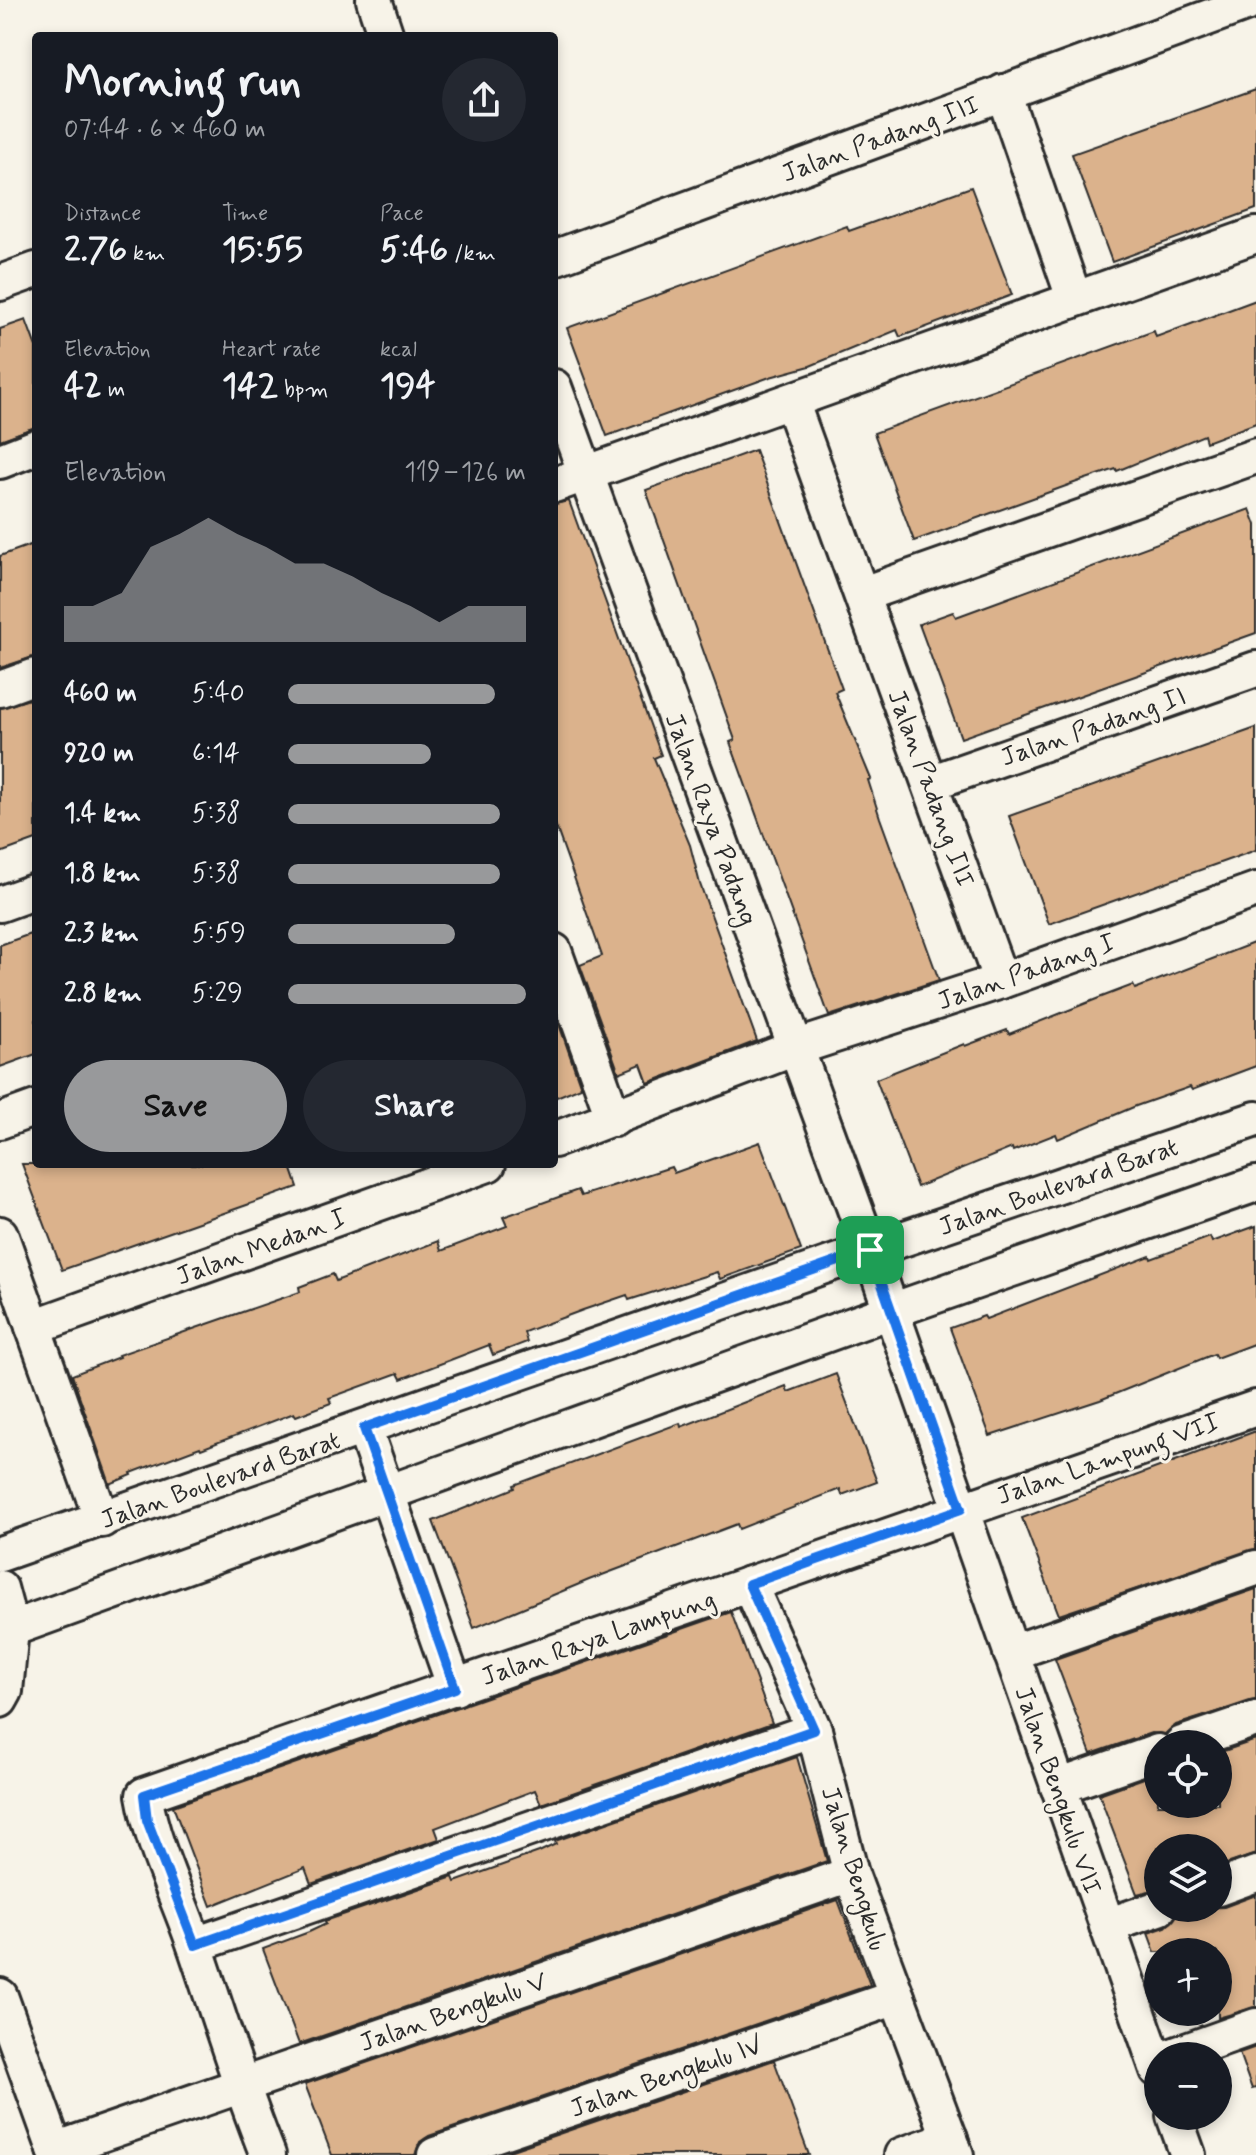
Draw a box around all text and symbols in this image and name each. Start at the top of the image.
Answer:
text: Morning run [64,54,301,112]
button: share [442,58,526,142]
street label: Jalan Padang III [777,88,984,191]
text: 07:44 · 6 × 460 m [64,113,266,147]
text: Distance [64,200,141,228]
text: Time [222,200,268,228]
text: Pace [380,200,424,228]
text: 2.76 [64,228,127,273]
text: 15:55 [222,228,303,273]
text: 5:46 [380,228,448,273]
text: km [127,240,165,268]
text: /km [448,240,496,268]
text: Elevation [64,336,151,364]
text: Heart rate [222,336,321,364]
text: kcal [380,336,417,364]
text: 42 [64,364,102,409]
text: 142 [222,364,278,409]
text: 194 [380,364,436,409]
text: m [102,376,125,404]
text: bpm [278,376,328,404]
text: Elevation [64,456,166,490]
text: 119–126 m [404,456,526,490]
text: 460 m [64,677,137,711]
text: 5:40 [192,677,245,711]
street label: Jalan Padang II [996,680,1191,776]
street label: Jalan Padang III [879,685,982,892]
street label: Jalan Raya Padang [654,709,764,931]
text: 920 m [64,737,134,771]
text: 6:14 [192,737,240,771]
text: 1.4 km [64,797,141,831]
text: 5:38 [192,797,241,831]
text: 1.8 km [64,857,141,891]
text: 5:38 [192,857,241,891]
text: 2.3 km [64,917,139,951]
text: 5:59 [192,917,246,951]
street label: Jalan Padang I [933,927,1120,1019]
text: 2.8 km [64,977,142,1011]
text: 5:29 [192,977,243,1011]
button: Save [64,1060,287,1152]
button: Share [303,1060,526,1152]
street label: Jalan Boulevard Barat [934,1131,1183,1245]
street label: Jalan Medan I [172,1201,351,1294]
pin [836,1216,904,1284]
icon: arrive [848,1228,892,1272]
street label: Jalan Lampung VII [993,1406,1226,1517]
street label: Jalan Boulevard Barat [96,1424,345,1538]
street label: Jalan Raya Lampung [477,1583,720,1695]
street label: Jalan Bengkulu VII [1004,1682,1109,1900]
map controls [1144,1730,1232,2130]
button: locate [1144,1730,1232,1818]
street label: Jalan Bengkulu [810,1782,894,1955]
button: layers [1144,1834,1232,1922]
button: + [1144,1938,1232,2026]
street label: Jalan Bengkulu V [355,1965,553,2063]
street label: Jalan Bengkulu IV [566,2029,768,2129]
button: − [1144,2042,1232,2130]

